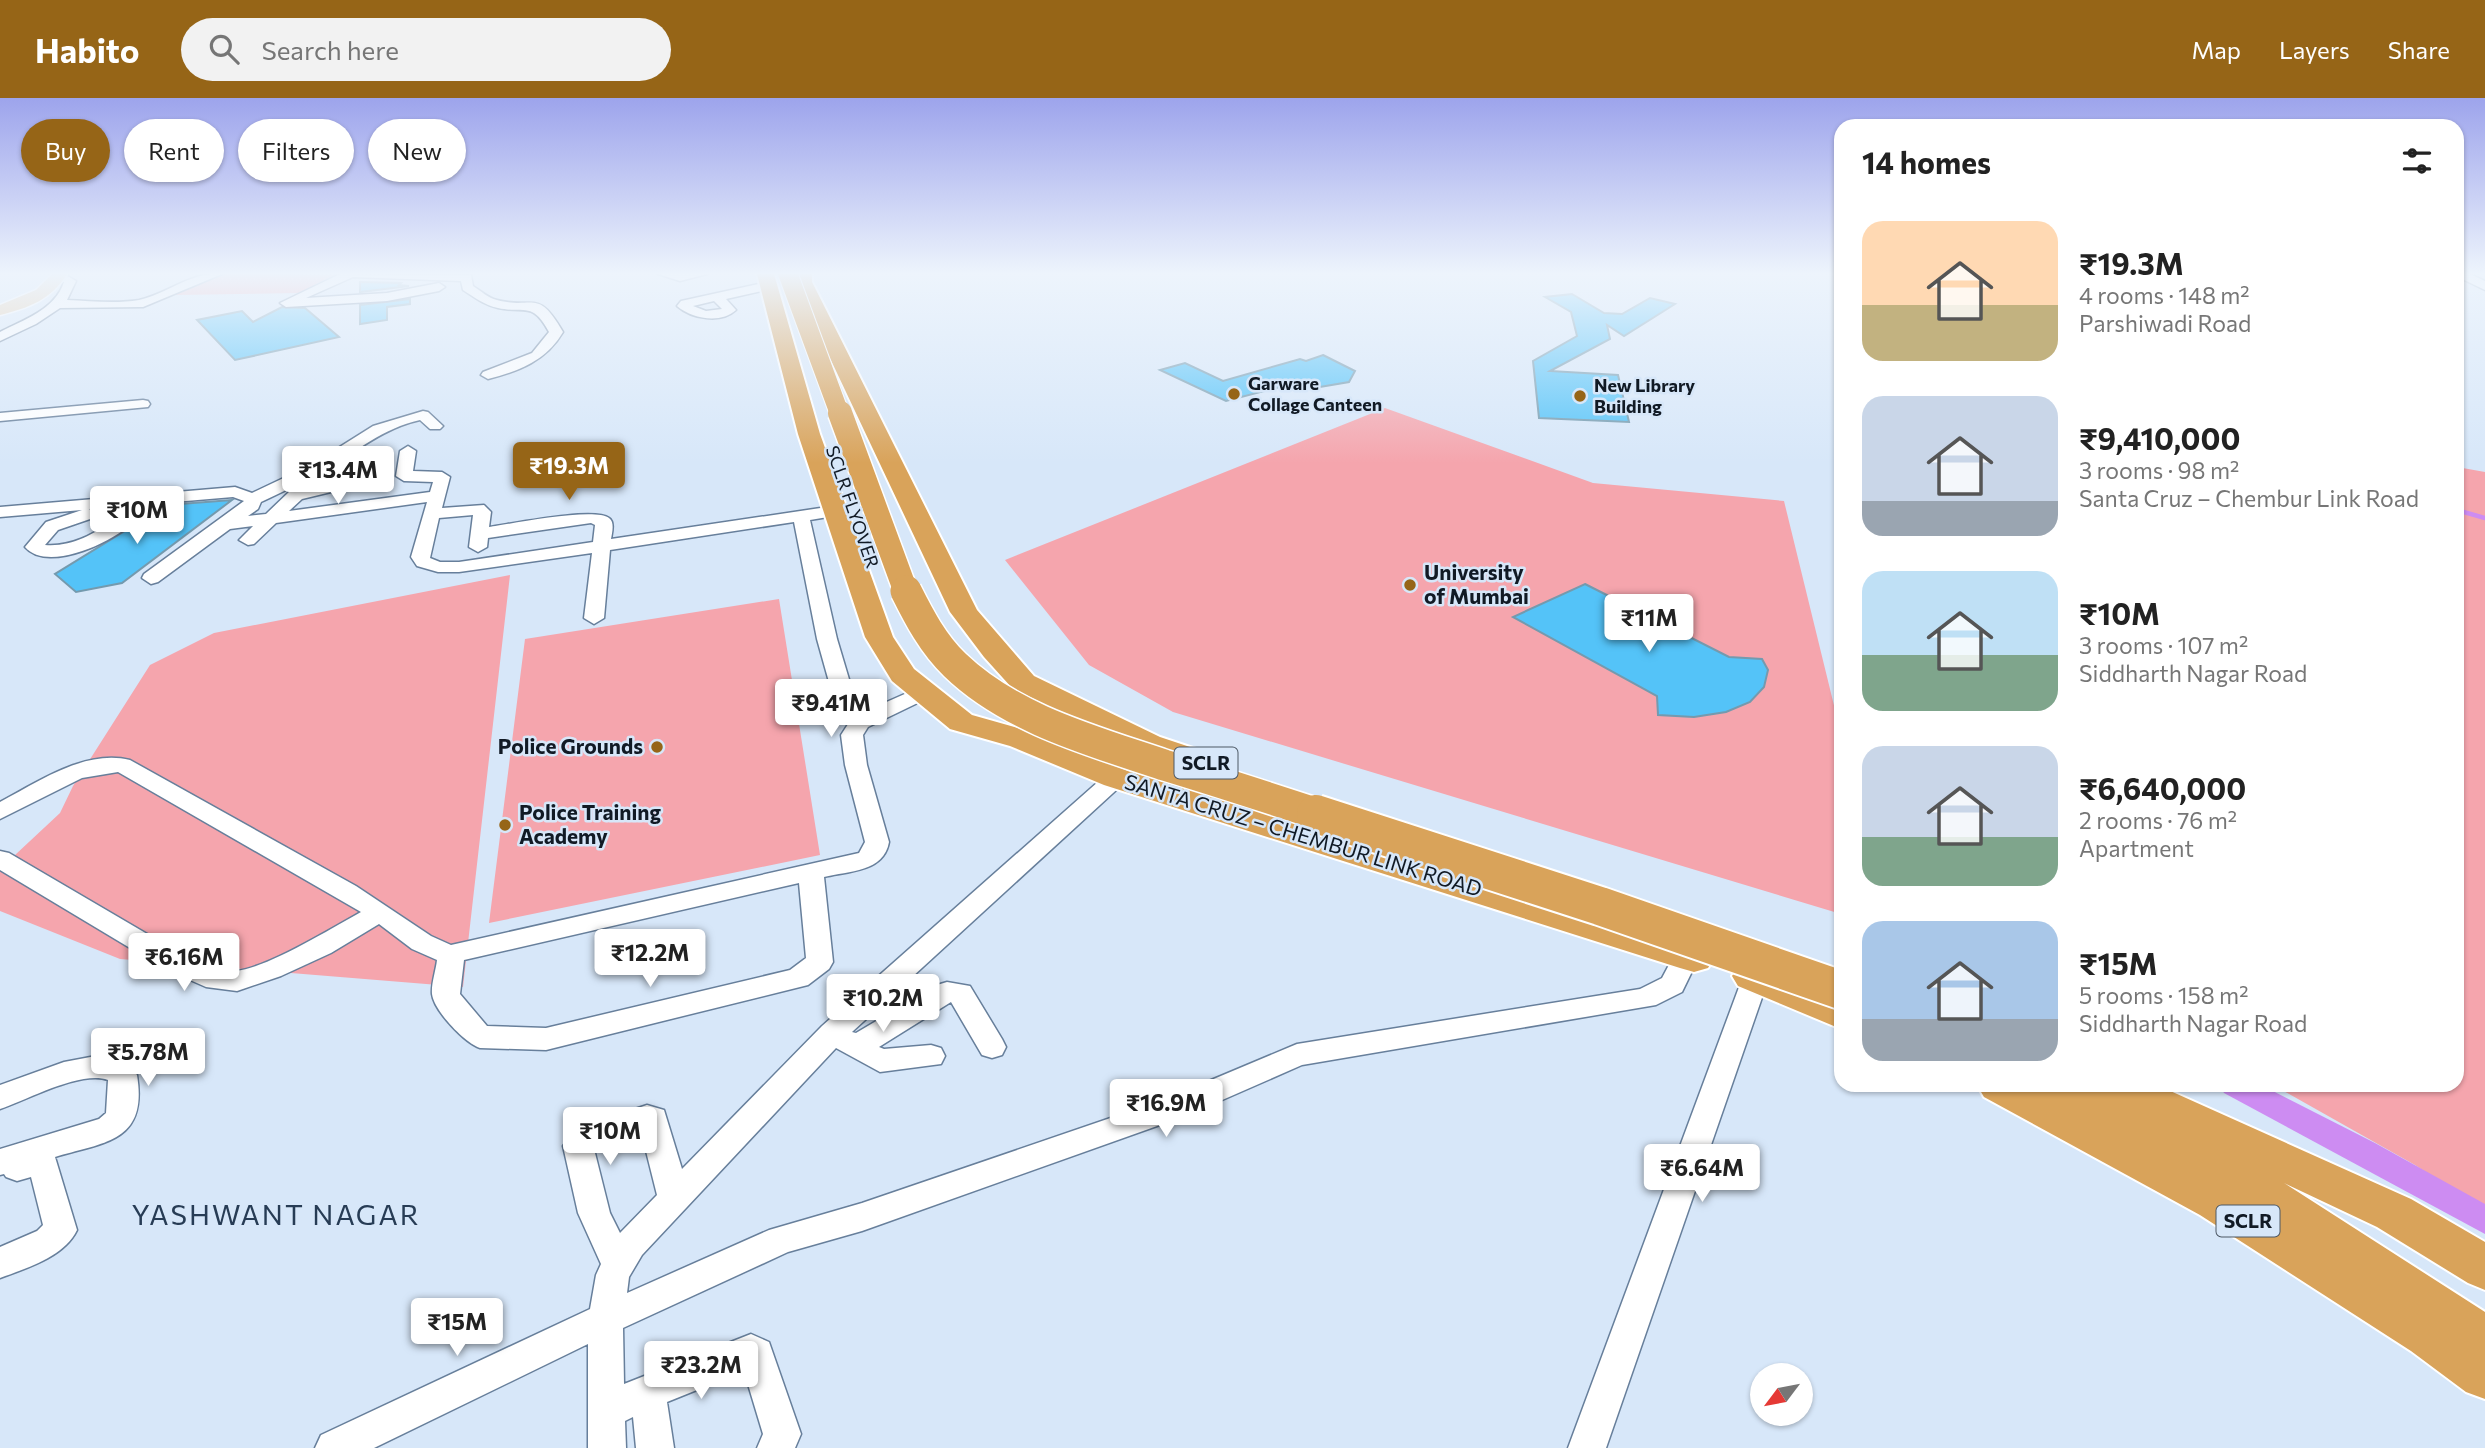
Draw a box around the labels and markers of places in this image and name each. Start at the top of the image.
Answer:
place label: Garware Collage Canteen [1248,372,1382,415]
place label: New Library Building [1594,374,1695,417]
marker: Garware Collage Canteen [1226,386,1242,402]
marker: New Library Building [1572,388,1588,404]
pin: ₹19.3M [512,442,626,502]
pin: ₹13.4M [281,446,395,506]
pin: ₹10M [96,486,178,546]
place label: University of Mumbai [1424,559,1529,608]
marker: University of Mumbai [1402,577,1418,593]
pin: ₹11M [1608,594,1690,654]
pin: ₹9.41M [774,680,888,739]
place label: Police Grounds [498,733,643,758]
marker: Police Grounds [649,739,665,755]
place label: Police Training Academy [519,799,661,848]
marker: Police Training Academy [497,817,513,833]
pin: ₹12.2M [593,930,707,989]
pin: ₹6.16M [127,934,241,993]
pin: ₹10.2M [826,974,940,1034]
pin: ₹5.78M [91,1028,205,1088]
pin: ₹16.9M [1109,1080,1223,1139]
pin: ₹10M [569,1108,651,1167]
pin: ₹6.64M [1645,1144,1759,1204]
pin: ₹15M [416,1298,498,1358]
pin: ₹23.2M [644,1342,758,1401]

